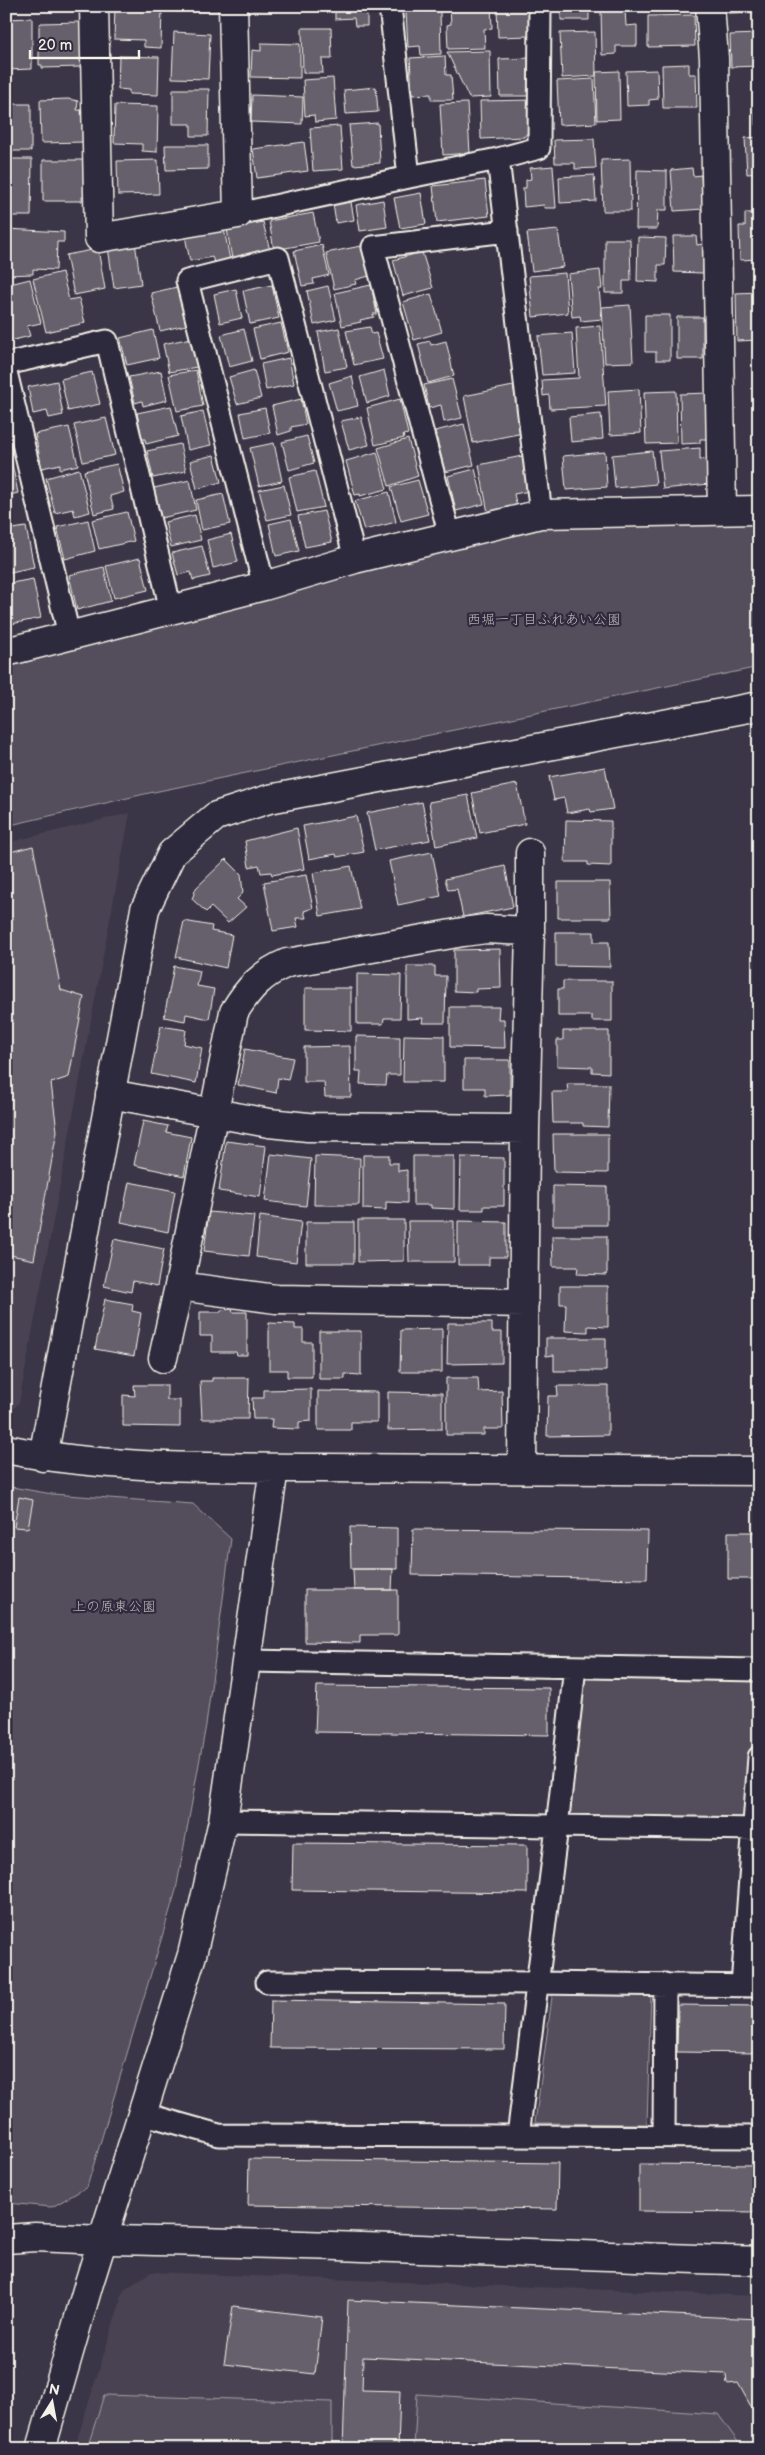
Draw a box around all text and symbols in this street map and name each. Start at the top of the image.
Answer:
scale bar [30,28,139,60]
text: 20 m [38,36,72,55]
park label: 西堀一丁目ふれあい公園 [467,611,621,628]
park label: 上の原東公園 [72,1598,156,1615]
north arrow [28,2378,78,2428]
text: N [48,2380,61,2399]

